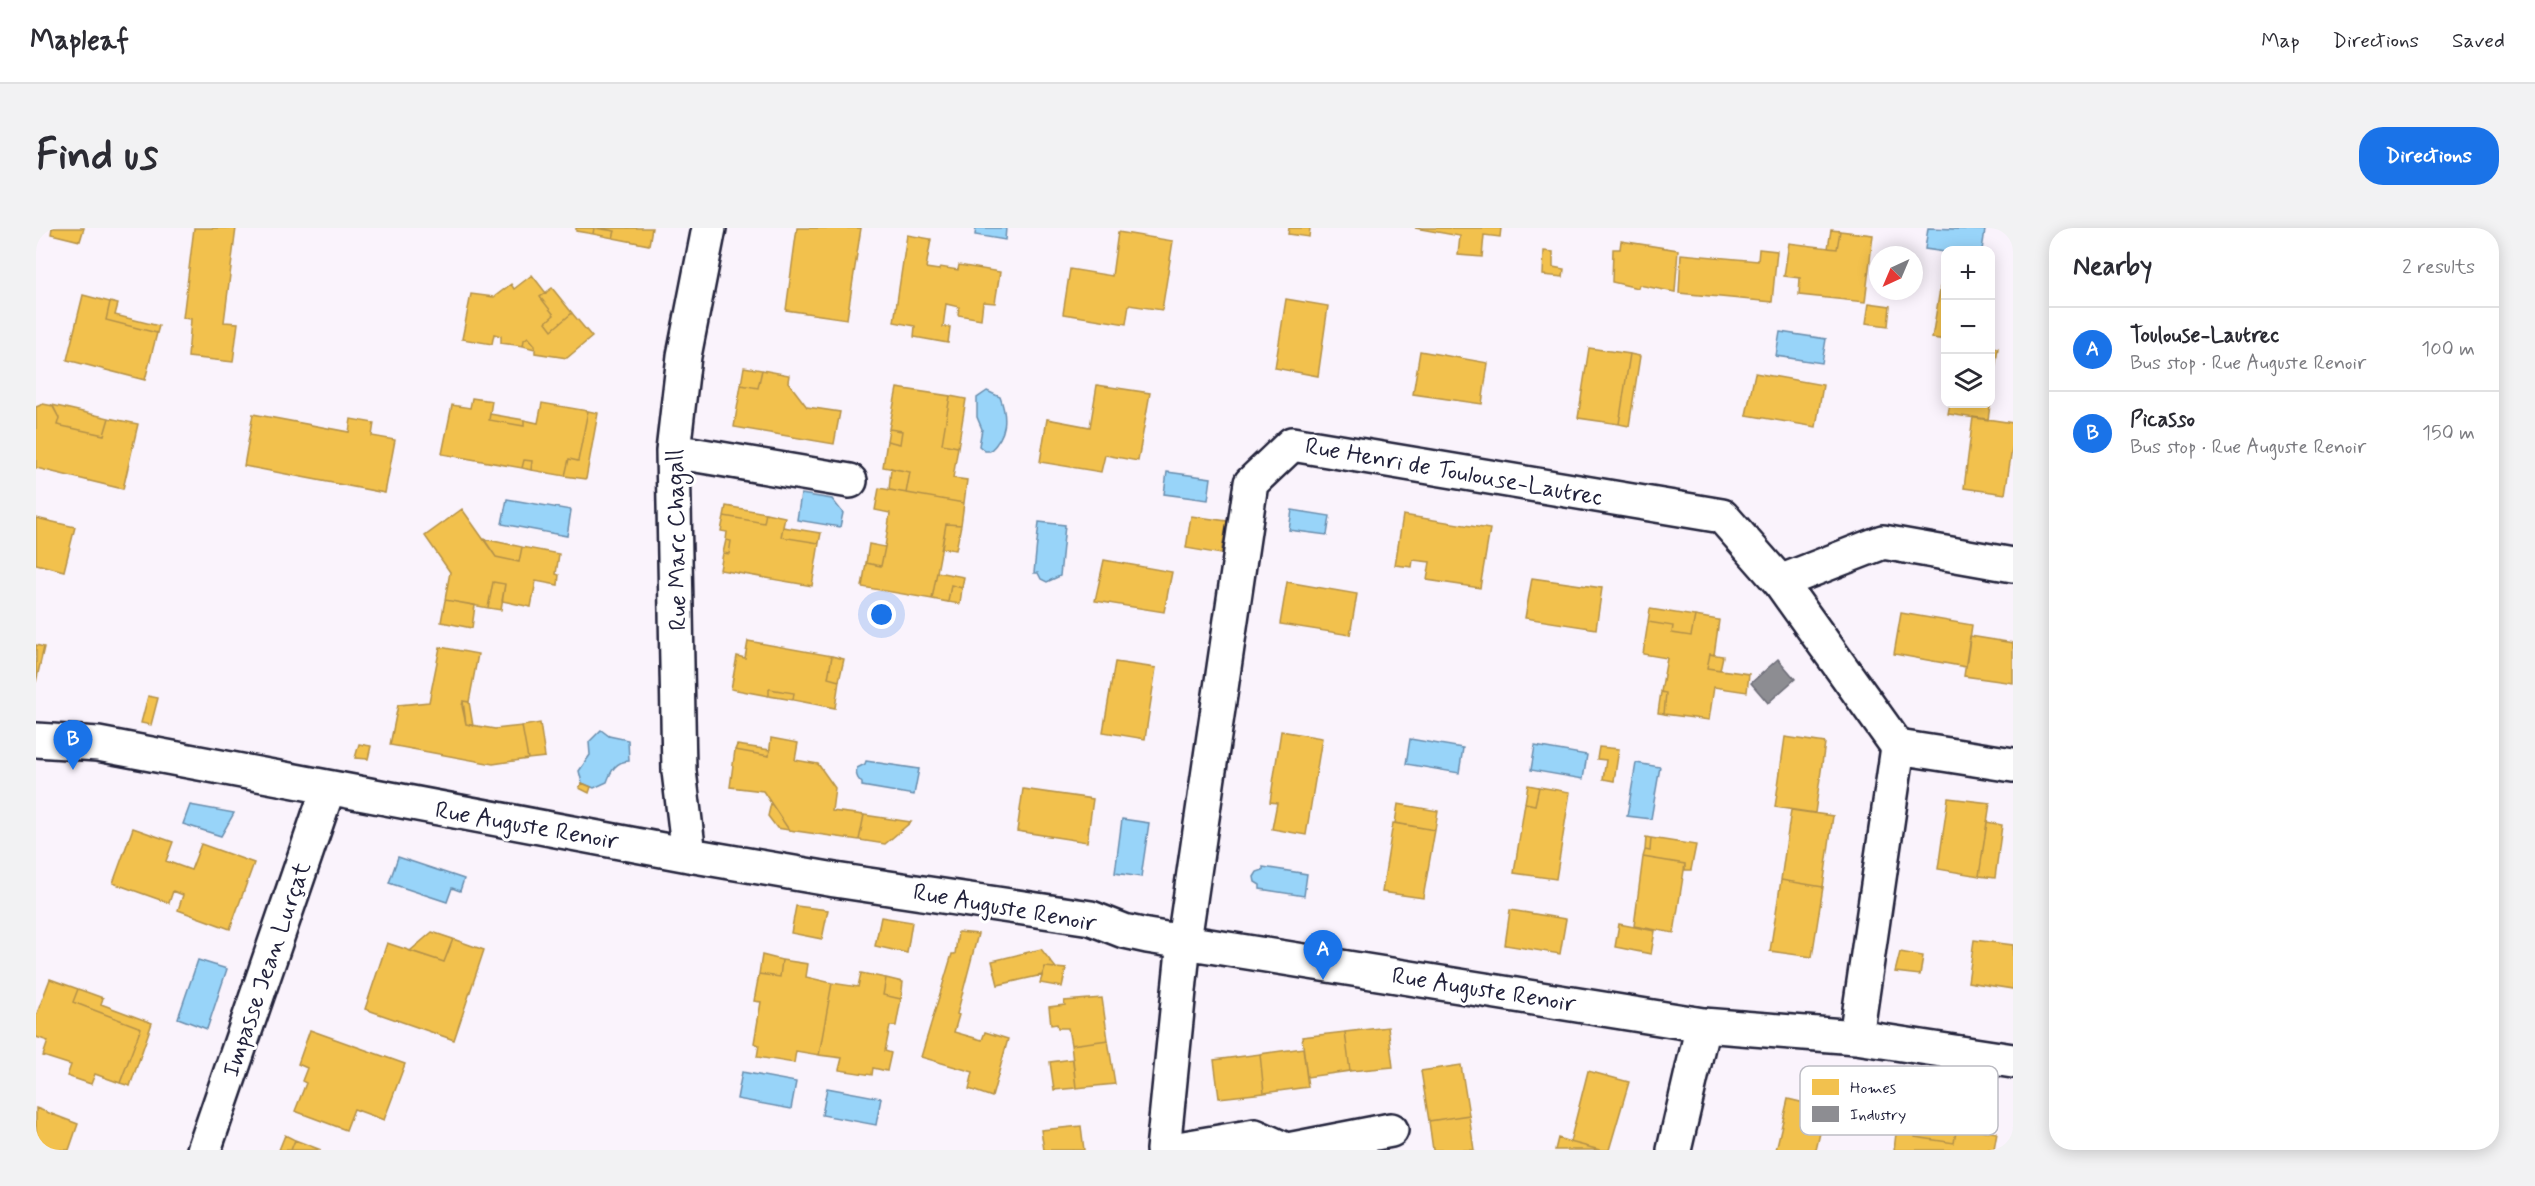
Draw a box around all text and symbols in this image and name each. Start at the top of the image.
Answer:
text: Mapleaf [30,23,129,60]
text: Map [2261,27,2300,55]
text: Directions [2333,27,2419,55]
text: Saved [2452,27,2505,55]
button: Directions [2359,127,2499,185]
text: Find us [36,129,158,184]
north arrow [1869,246,1923,300]
map controls [1941,246,1995,408]
button: + [1941,246,1995,300]
text: Nearby [2073,250,2152,284]
text: 2 results [2402,254,2475,281]
button: − [1941,300,1995,354]
text: Toulouse-Lautrec [2130,322,2279,350]
text: A [2086,336,2099,363]
text: 100 m [2421,336,2475,363]
text: Bus stop · Rue Auguste Renoir [2130,350,2366,377]
button: layers [1941,354,1995,408]
text: Picasso [2130,406,2195,434]
text: B [2086,420,2099,447]
text: 150 m [2422,420,2475,447]
street label: Rue Henri de Toulouse-Lautrec [1303,431,1605,514]
text: Bus stop · Rue Auguste Renoir [2130,434,2366,461]
street label: Rue Marc Chagall [660,449,697,631]
your location [867,600,896,629]
pin: B [54,720,93,770]
street label: Rue Auguste Renoir [433,795,622,858]
street label: Impasse Jean Lurçat [216,858,319,1081]
street label: Rue Auguste Renoir [911,877,1100,940]
pin: A [1304,930,1342,980]
street label: Rue Auguste Renoir [1390,961,1579,1020]
legend [1800,1066,1998,1135]
text: Homes [1850,1078,1896,1099]
text: Industry [1850,1105,1906,1126]

